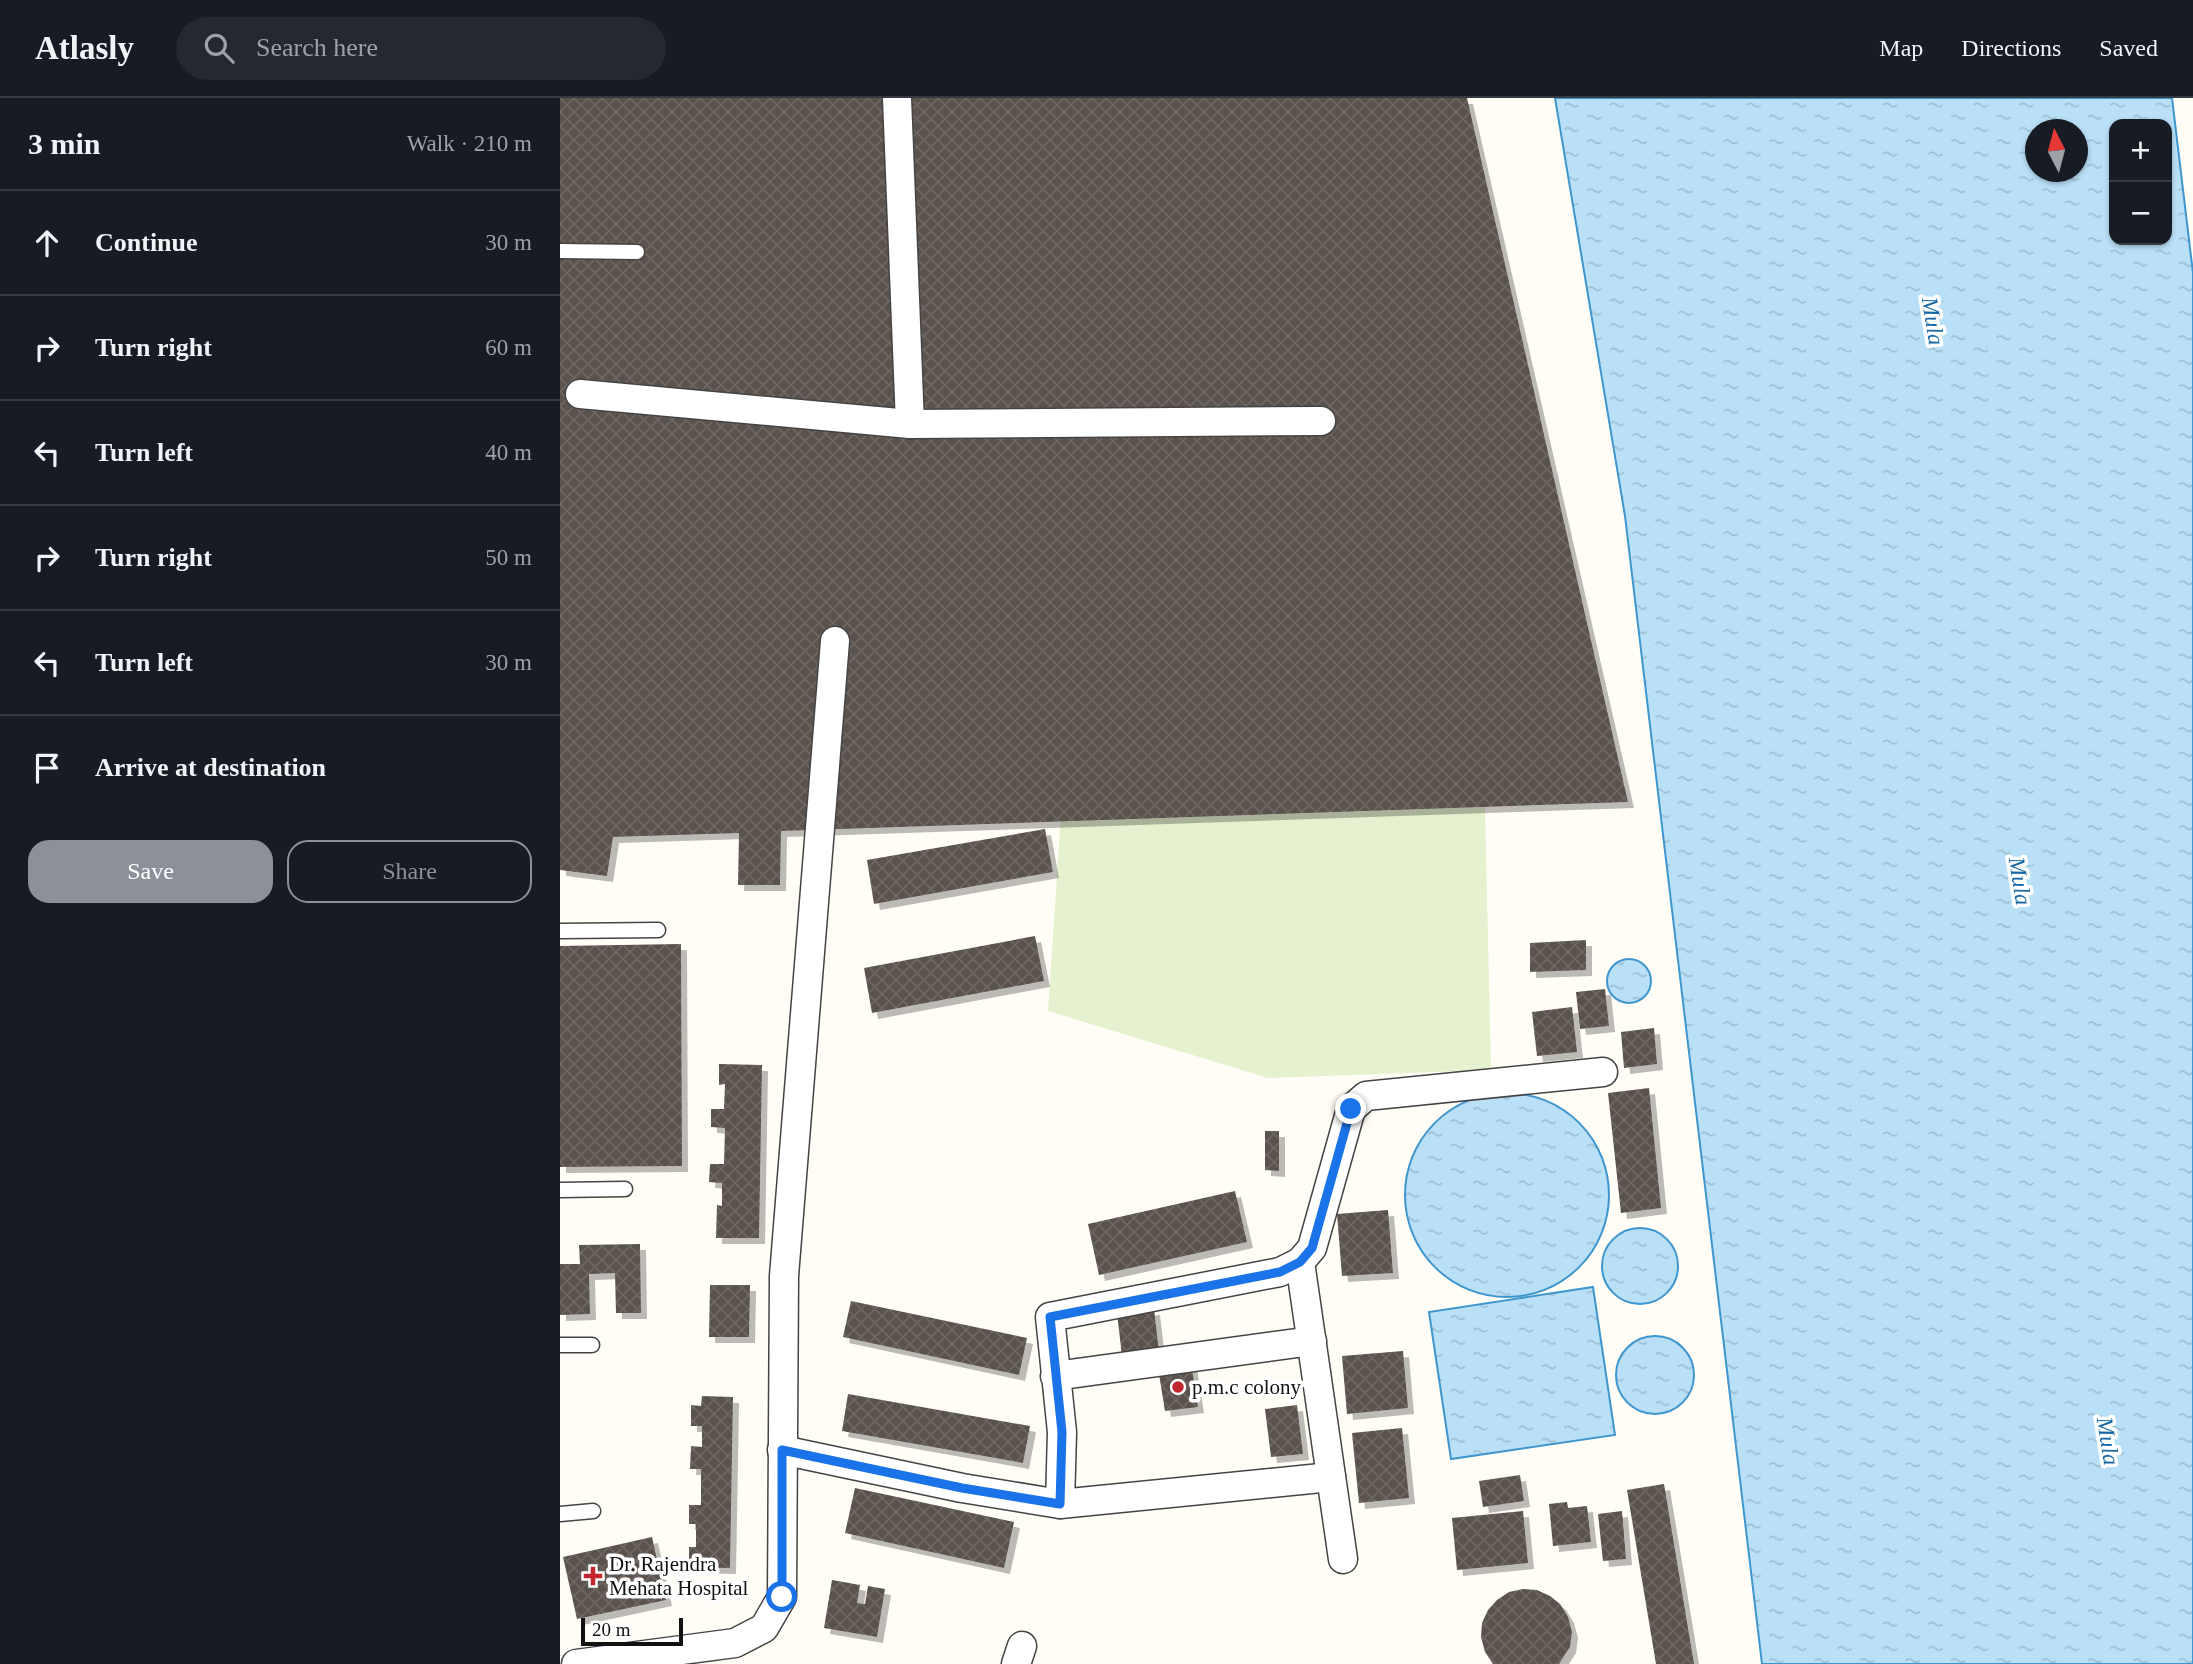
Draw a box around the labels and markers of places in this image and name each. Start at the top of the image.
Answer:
place label: p.m.c colony [1192,1375,1302,1399]
marker: p.m.c colony [1170,1379,1186,1395]
place label: Dr. Rajendra Mehata Hospital [609,1552,749,1600]
marker: Dr. Rajendra Mehata Hospital [583,1566,603,1586]

